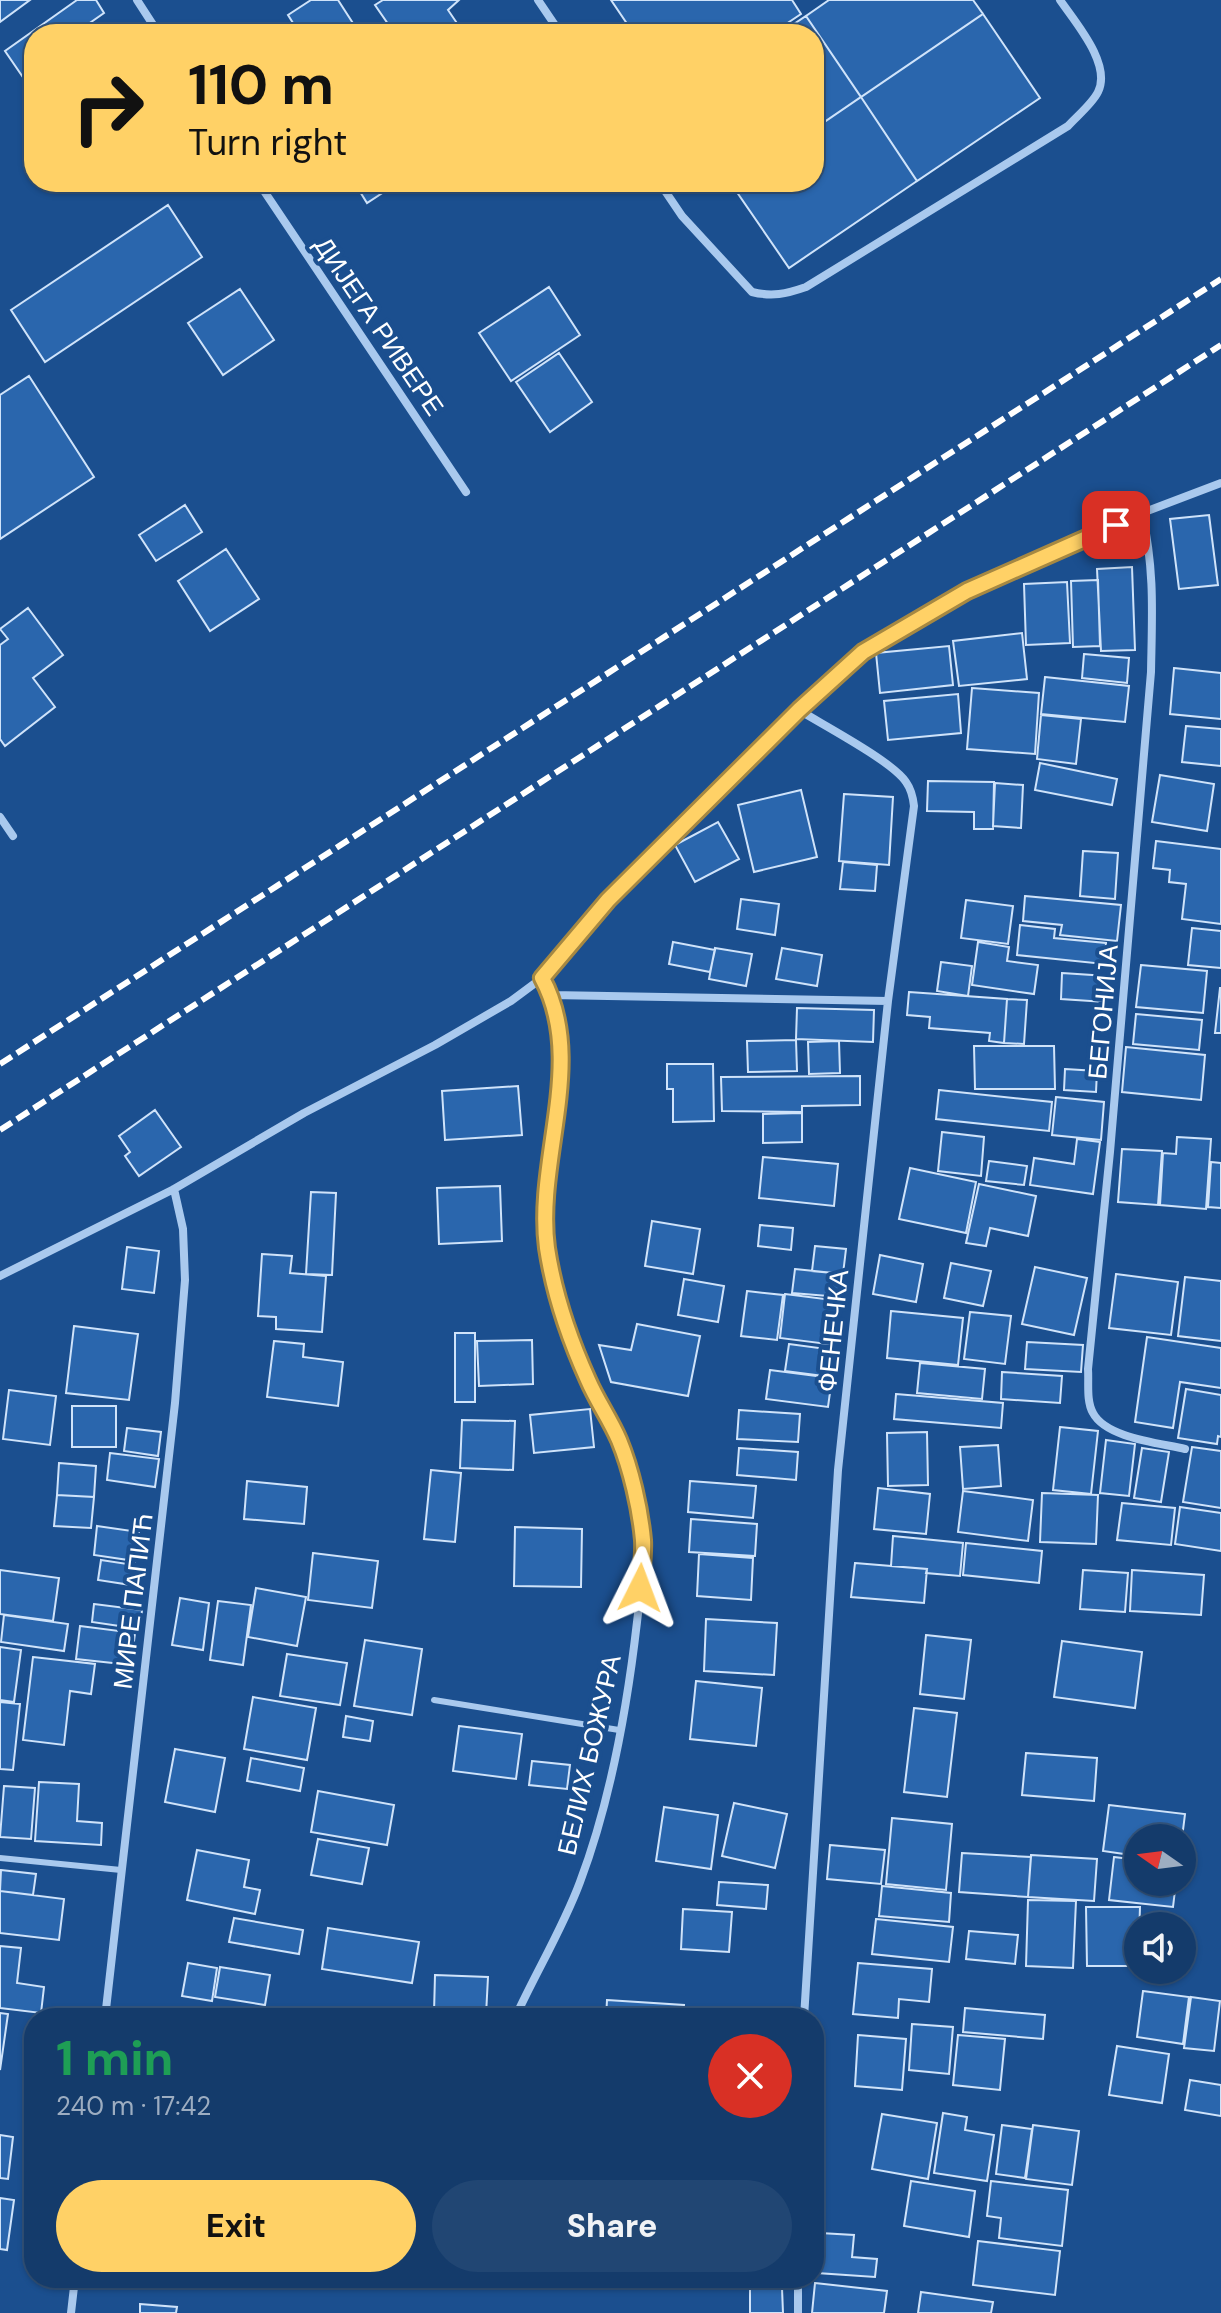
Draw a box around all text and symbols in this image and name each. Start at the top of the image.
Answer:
text: 110 m [188,48,334,121]
icon: right [56,56,160,160]
text: Turn right [188,119,347,166]
street label: ДИЈЕГА РИВЕРЕ [307,230,451,422]
pin [1082,491,1150,559]
icon: arrive [1094,503,1138,547]
street label: БЕГОНИЈА [1080,943,1126,1081]
street label: ФЕНЕЧКА [810,1267,856,1394]
street label: МИРЕ ПАПИЋ [105,1511,161,1691]
position arrow [598,1546,682,1630]
street label: БЕЛИХ БОЖУРА [549,1651,629,1859]
north arrow [1124,1824,1196,1896]
map controls [1124,1824,1196,1984]
button: sound [1124,1912,1196,1984]
text: 1 min [56,2027,173,2090]
button: close [708,2034,792,2118]
text: 240 m · 17:42 [56,2089,211,2123]
button: Exit [56,2180,416,2272]
button: Share [432,2180,792,2272]

